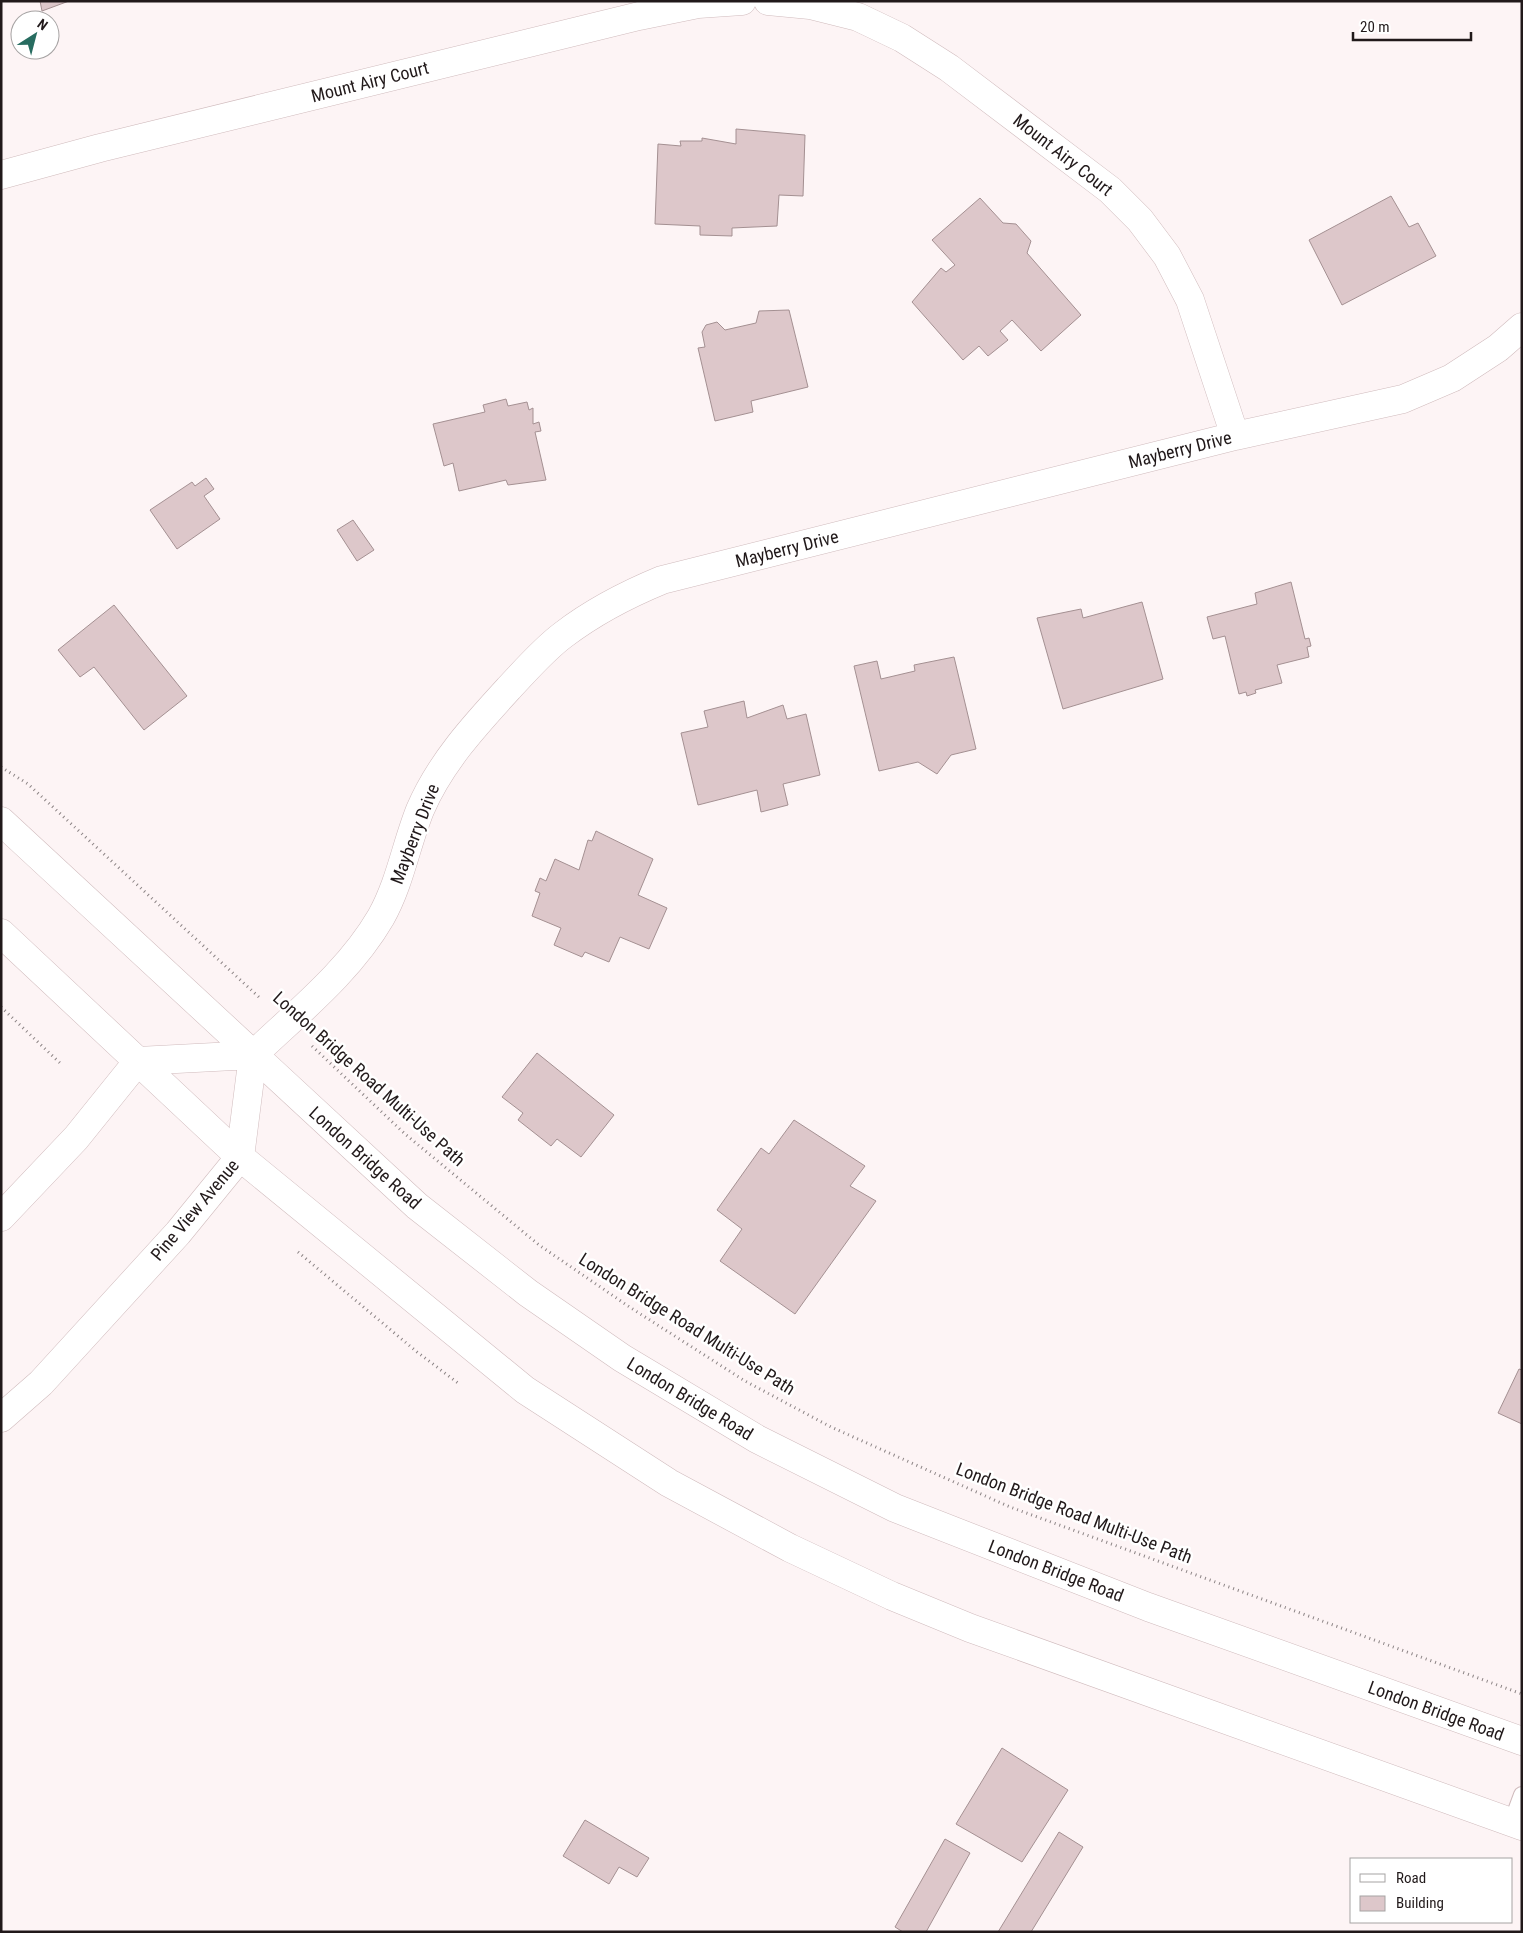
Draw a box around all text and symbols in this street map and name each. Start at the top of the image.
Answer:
north arrow [10,10,60,60]
scale bar [1353,10,1470,42]
text: N [34,15,51,33]
text: 20 m [1360,18,1390,36]
street label: Mount Airy Court [309,57,431,106]
street label: Mount Airy Court [1009,109,1117,200]
street label: Mayberry Drive [1126,427,1234,472]
street label: Mayberry Drive [733,526,841,571]
street label: Mayberry Drive [386,781,443,887]
street label: London Bridge Road Multi-Use Path [269,987,469,1171]
street label: London Bridge Road [305,1102,425,1214]
street label: Pine View Avenue [146,1155,243,1265]
street label: London Bridge Road Multi-Use Path [575,1248,799,1400]
street label: London Bridge Road [623,1353,757,1445]
street label: London Bridge Road Multi-Use Path [953,1458,1195,1567]
street label: London Bridge Road [986,1535,1127,1606]
street label: London Bridge Road [1365,1676,1507,1745]
legend [1350,1858,1513,1923]
text: Road [1396,1869,1426,1887]
text: Building [1396,1894,1444,1912]

